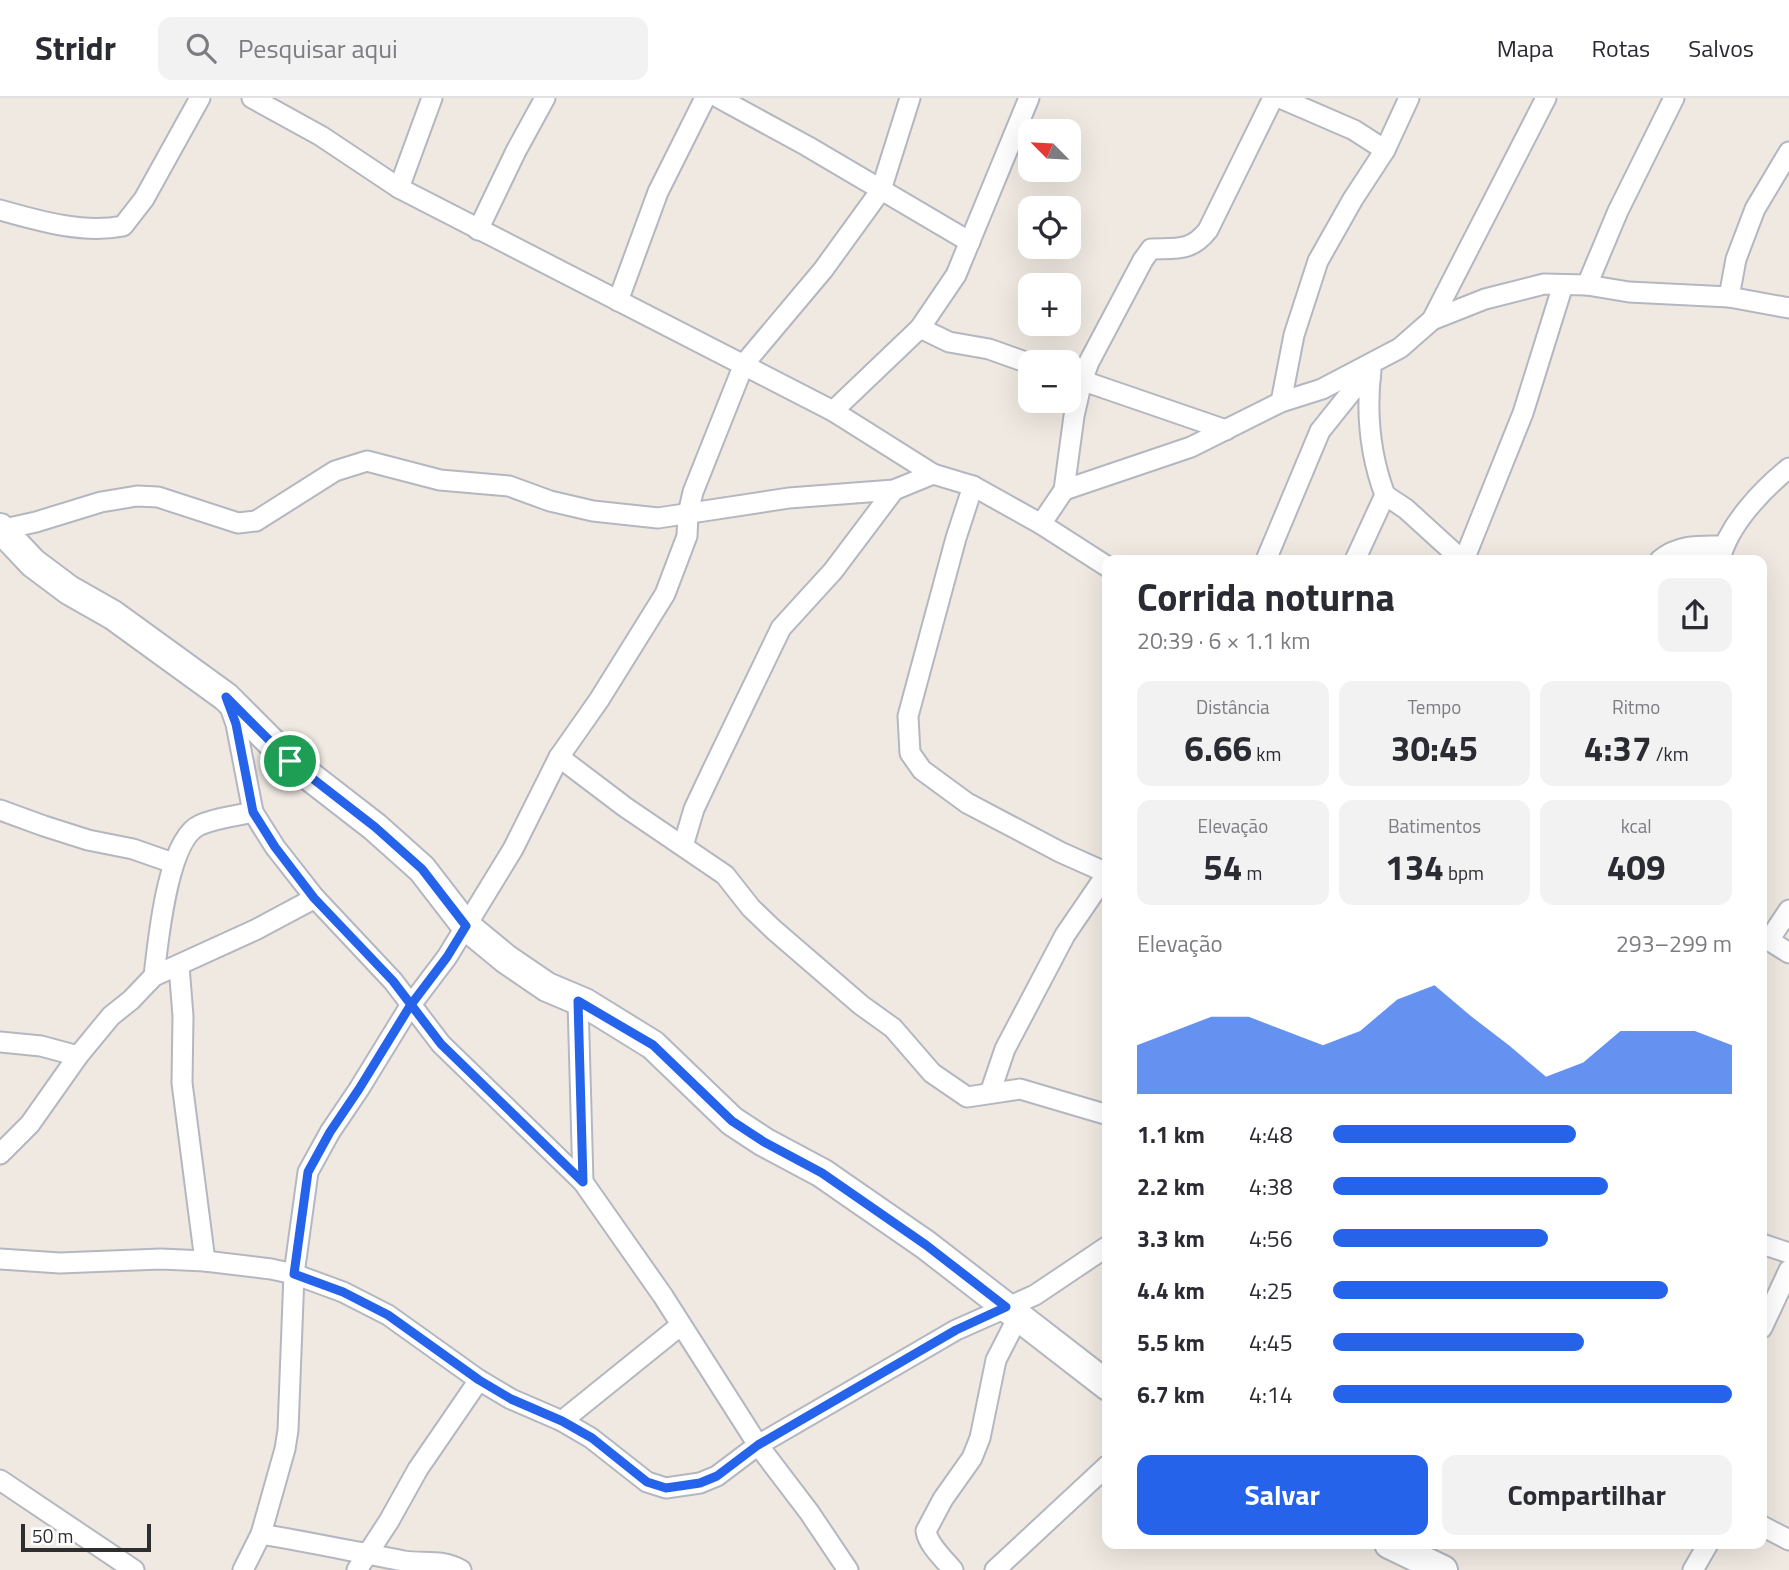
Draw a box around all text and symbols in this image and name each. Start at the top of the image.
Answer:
search box [158,17,648,80]
text: Stridr [35,23,116,73]
icon: search [182,29,220,67]
text: Pesquisar aqui [238,29,398,68]
text: Mapa [1497,30,1553,66]
text: Rotas [1591,30,1650,66]
text: Salvos [1688,30,1754,66]
north arrow [1018,119,1082,182]
map controls [1018,119,1081,413]
button: locate [1018,196,1081,259]
button: + [1018,273,1081,336]
button: − [1018,350,1081,413]
text: Corrida noturna [1137,568,1395,626]
button: share [1658,578,1732,652]
text: 20:39 · 6 × 1.1 km [1137,623,1311,658]
text: Distância [1196,692,1270,721]
text: Tempo [1408,692,1461,721]
text: Ritmo [1612,692,1660,721]
text: 6.66 [1184,721,1252,775]
text: 30:45 [1391,721,1478,775]
text: 4:37 [1584,721,1652,775]
pin [260,731,320,791]
text: km [1252,739,1281,768]
text: /km [1652,739,1689,768]
icon: arrive [271,742,309,780]
text: Elevação [1197,811,1268,840]
text: Batimentos [1388,811,1481,840]
text: kcal [1621,811,1652,840]
text: 54 [1203,840,1242,894]
text: 134 [1385,840,1444,894]
text: 409 [1607,840,1666,894]
text: m [1242,858,1262,887]
text: bpm [1444,858,1484,887]
text: Elevação [1137,926,1223,961]
text: 293–299 m [1616,926,1732,961]
text: 1.1 km [1137,1117,1205,1152]
text: 4:48 [1249,1117,1293,1152]
text: 2.2 km [1137,1169,1205,1204]
text: 4:38 [1249,1169,1293,1204]
text: 3.3 km [1137,1221,1205,1256]
text: 4:56 [1249,1221,1293,1256]
text: 4.4 km [1137,1273,1205,1308]
text: 4:25 [1249,1273,1293,1308]
text: 5.5 km [1137,1325,1205,1360]
text: 4:45 [1249,1325,1293,1360]
text: 6.7 km [1137,1377,1205,1412]
text: 4:14 [1249,1377,1293,1412]
button: Salvar [1137,1455,1428,1535]
button: Compartilhar [1442,1455,1732,1535]
scale bar [21,1521,150,1553]
text: 50 m [32,1521,73,1550]

